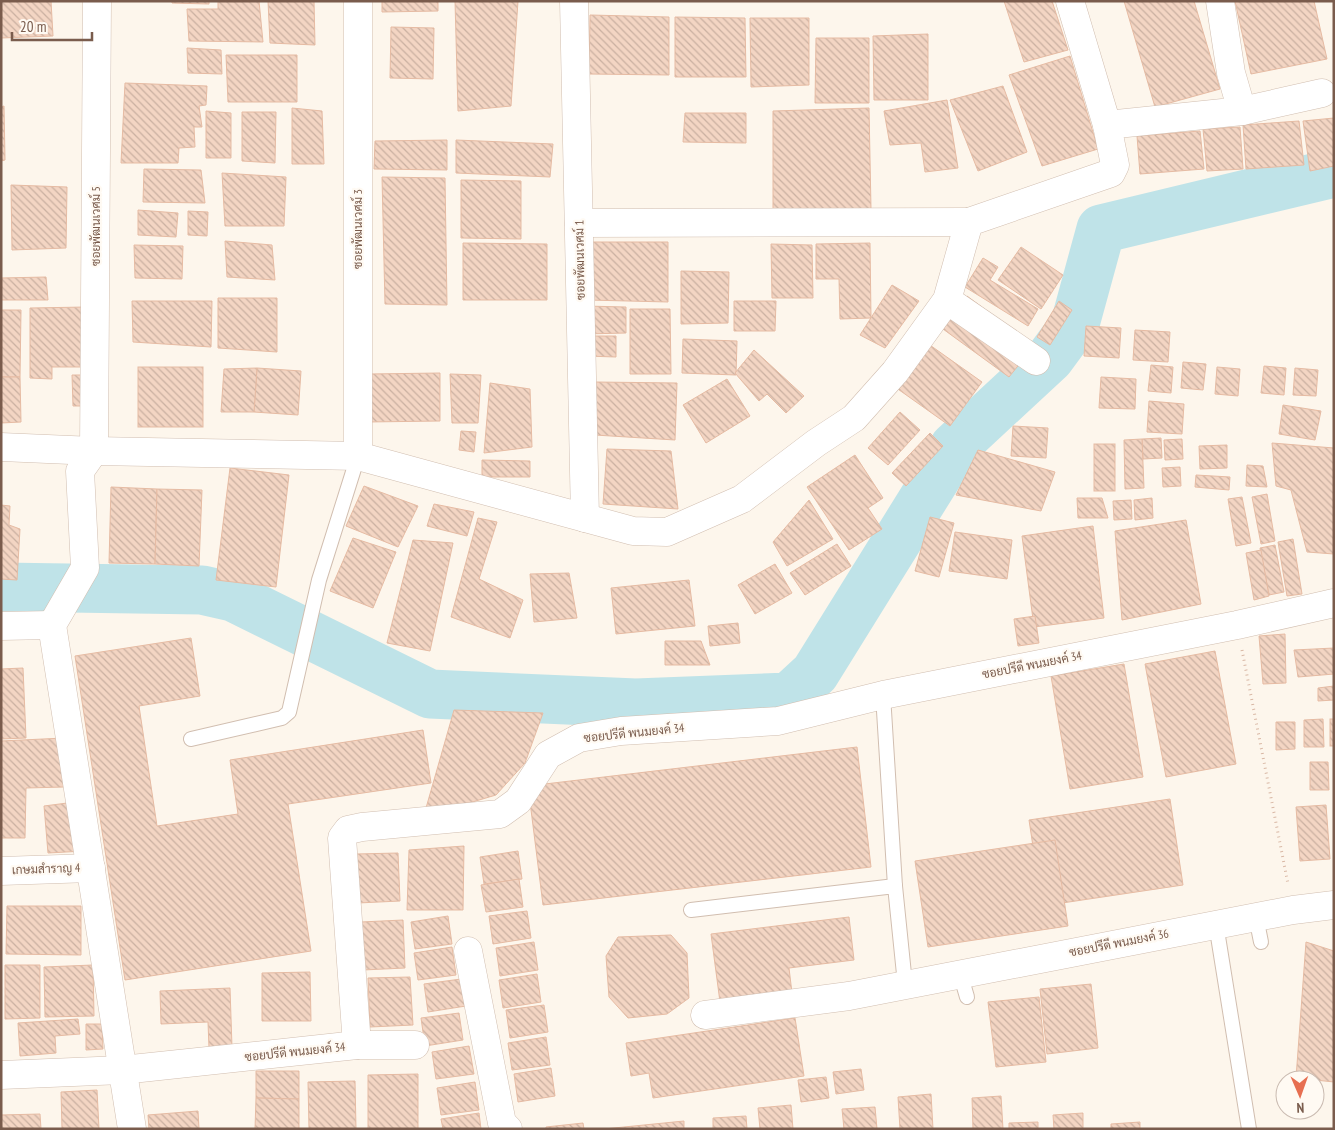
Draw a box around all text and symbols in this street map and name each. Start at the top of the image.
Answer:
scale bar [12,10,92,42]
text: 20 m [20,17,46,36]
street label: ซอยพัฒนเวศม์ 5 [88,186,103,266]
street label: ซอยพัฒนเวศม์ 3 [350,189,365,269]
street label: ซอยพัฒนเวศม์ 1 [571,220,588,300]
street label: ซอยปรีดี พนมยงค์ 34 [981,647,1084,682]
street label: ซอยปรีดี พนมยงค์ 34 [583,720,686,745]
street label: เกษมสำราญ 4 [12,860,81,877]
street label: ซอยปรีดี พนมยงค์ 36 [1068,925,1170,960]
street label: ซอยปรีดี พนมยงค์ 34 [244,1039,347,1064]
north arrow [1275,1070,1325,1120]
text: N [1296,1099,1305,1117]

